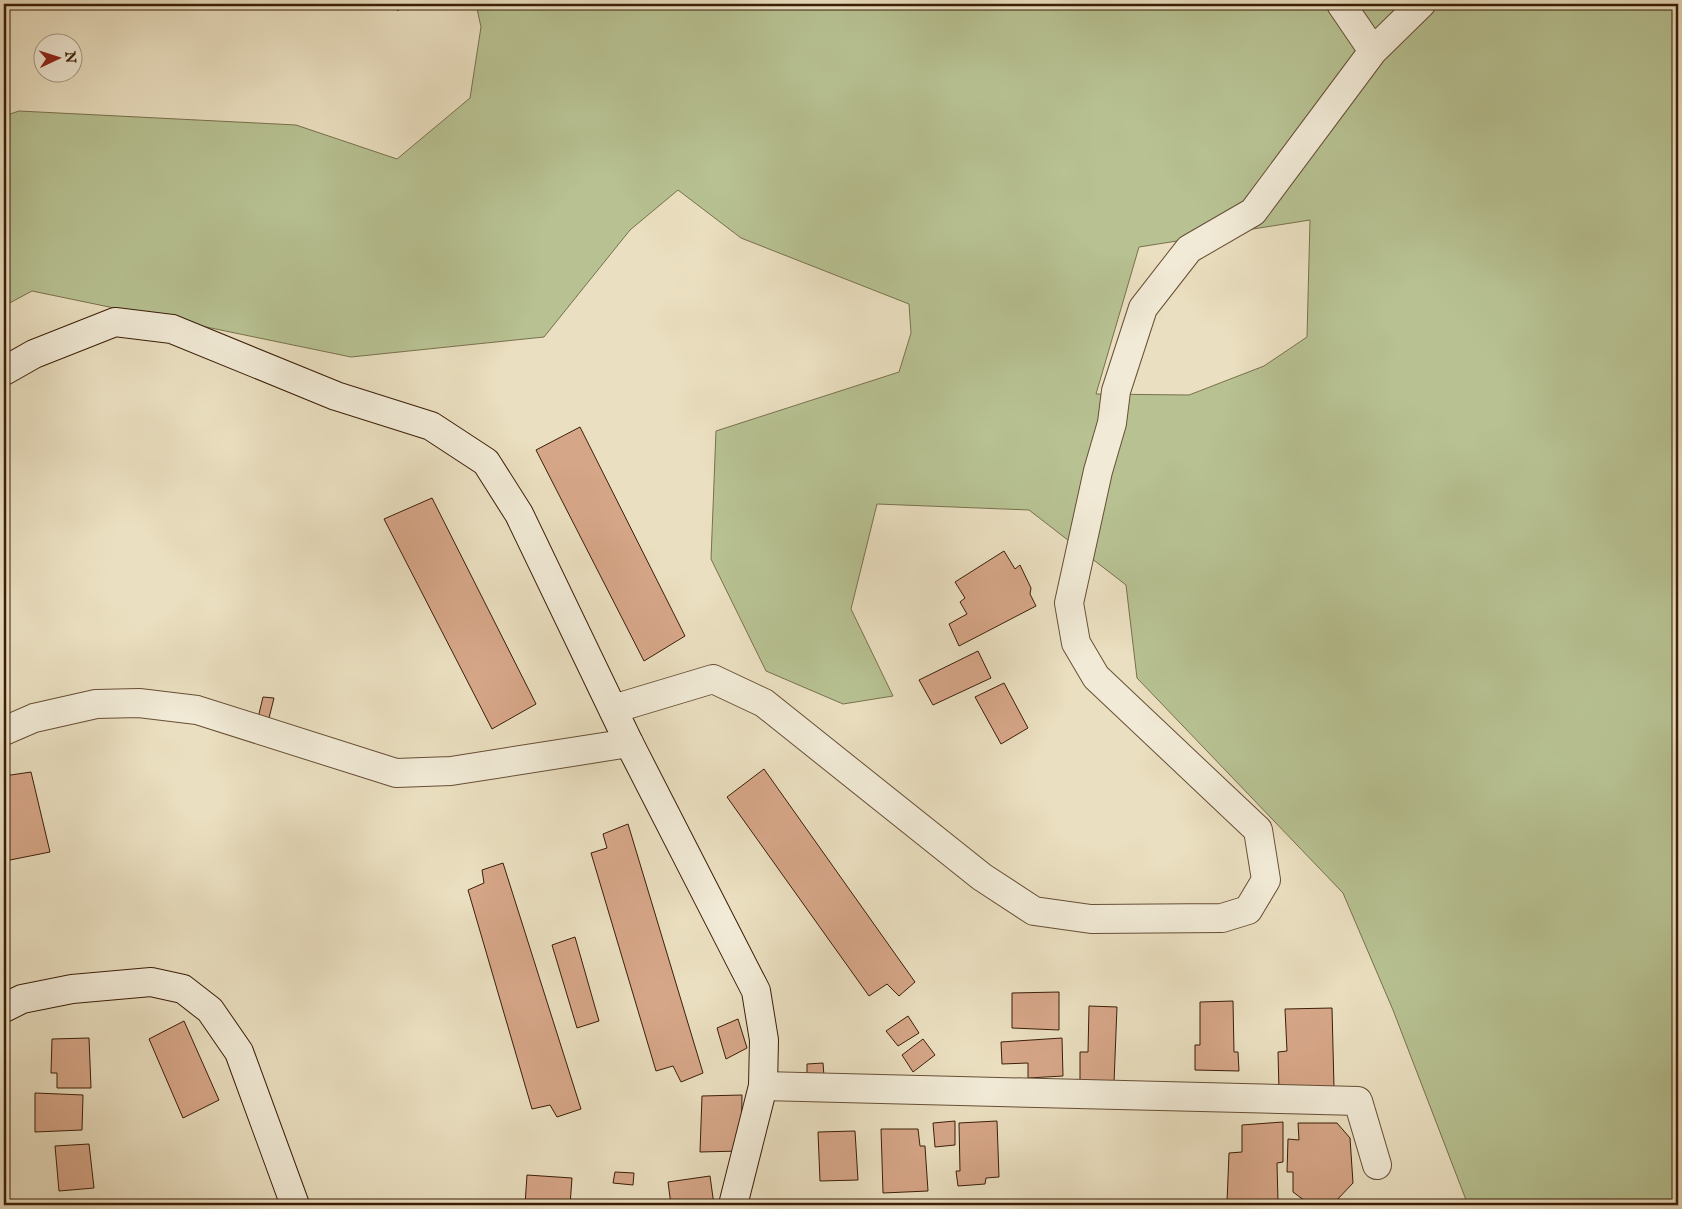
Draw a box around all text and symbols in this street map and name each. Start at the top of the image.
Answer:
north arrow [32,32,82,82]
text: N [61,49,79,64]

